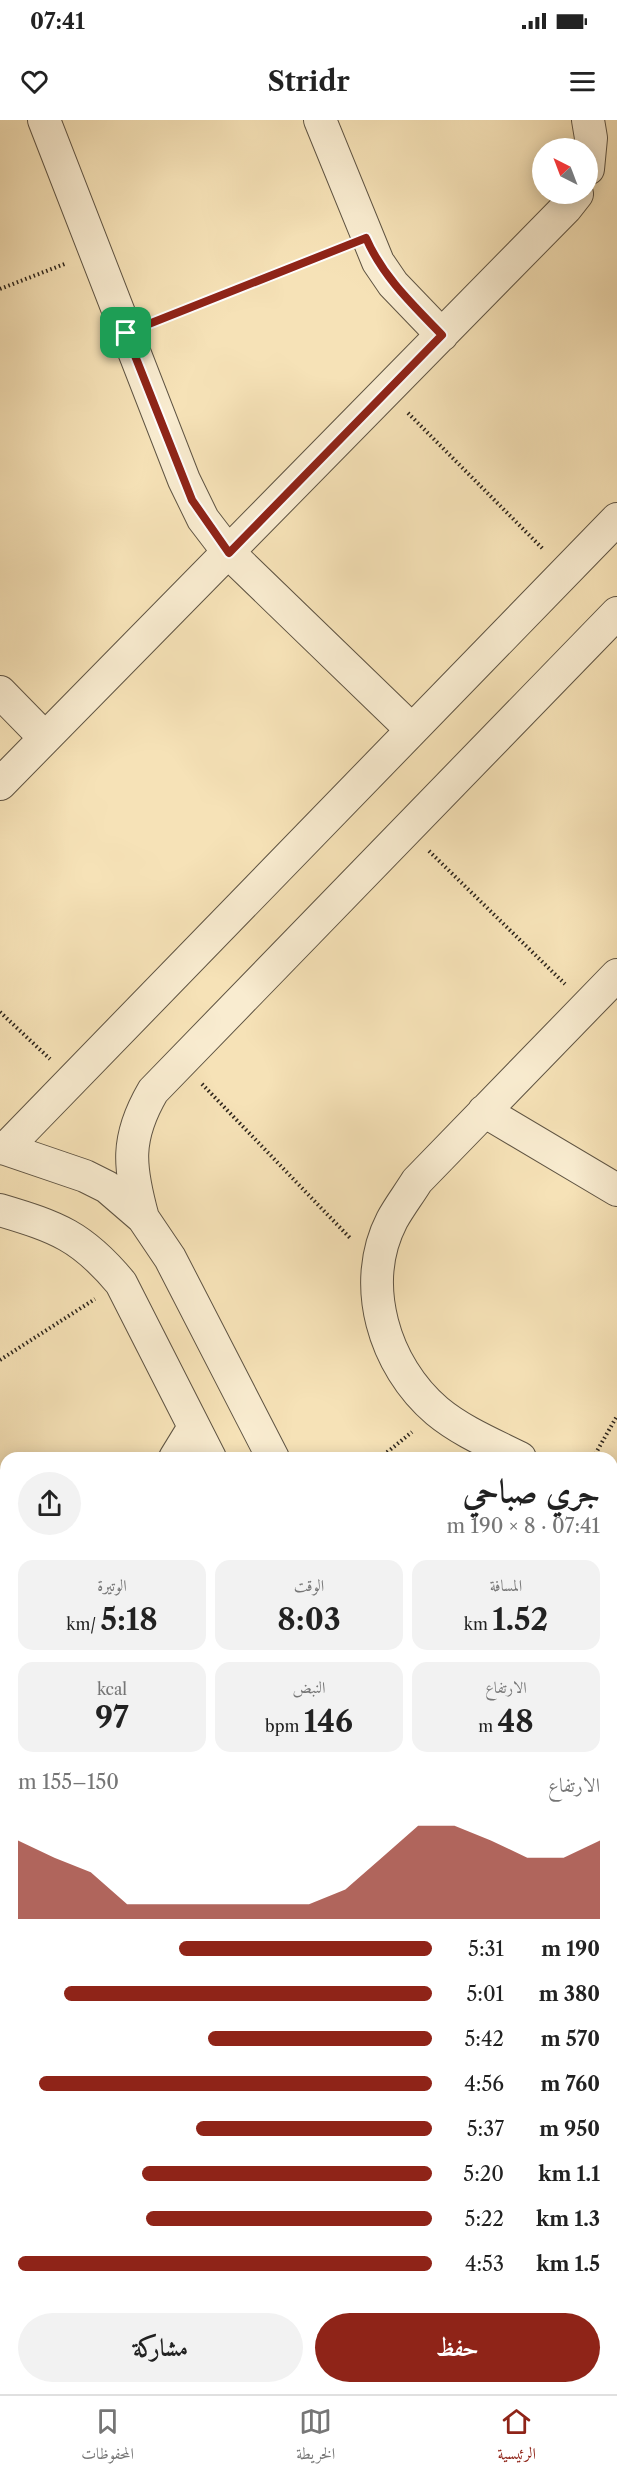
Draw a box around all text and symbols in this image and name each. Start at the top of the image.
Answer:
text: 07:41 [30,8,85,35]
icon: heart [18,65,51,98]
text: Stridr [267,65,350,98]
icon: menu [566,65,599,98]
north arrow [532,138,598,204]
map controls [532,138,598,204]
pin [100,307,151,358]
icon: arrive [109,316,142,349]
text: جري صباحي [463,1471,600,1512]
button: share [18,1472,81,1535]
text: 07:41 · 8 × 190 m [447,1514,600,1538]
text: الوتيرة [97,1575,127,1595]
text: الوقت [294,1575,324,1595]
text: المسافة [490,1575,522,1595]
text: 5:18 [100,1601,158,1638]
text: 8:03 [277,1601,341,1638]
text: 1.52 [492,1601,548,1638]
text: /km [66,1614,100,1634]
text: km [464,1614,492,1634]
text: النبض [293,1677,325,1697]
text: الارتفاع [485,1677,527,1697]
text: kcal [97,1679,127,1699]
text: 97 [95,1699,129,1736]
text: 146 [304,1703,353,1740]
text: 48 [497,1703,534,1740]
text: bpm [265,1716,304,1736]
text: m [478,1716,497,1736]
text: 150–155 m [18,1770,119,1794]
text: الارتفاع [548,1773,600,1797]
text: 5:31 [468,1937,504,1961]
text: 190 m [541,1937,600,1961]
text: 5:01 [466,1982,504,2006]
text: 380 m [539,1982,600,2006]
text: 5:42 [464,2027,504,2051]
text: 570 m [541,2027,600,2051]
text: 4:56 [464,2072,504,2096]
text: 760 m [540,2072,600,2096]
text: 5:37 [467,2117,504,2141]
text: 950 m [539,2117,600,2141]
text: 5:20 [463,2162,504,2186]
text: 1.1 km [538,2162,600,2186]
text: 5:22 [465,2207,504,2231]
text: 1.3 km [536,2207,600,2231]
text: 4:53 [465,2252,504,2276]
text: 1.5 km [536,2252,600,2276]
button: مشاركة [18,2313,303,2382]
button: حفظ [315,2313,600,2382]
tab: المحفوظات [81,2405,134,2469]
tab: الخريطة [296,2405,335,2469]
tab: الرئيسية [497,2405,536,2469]

